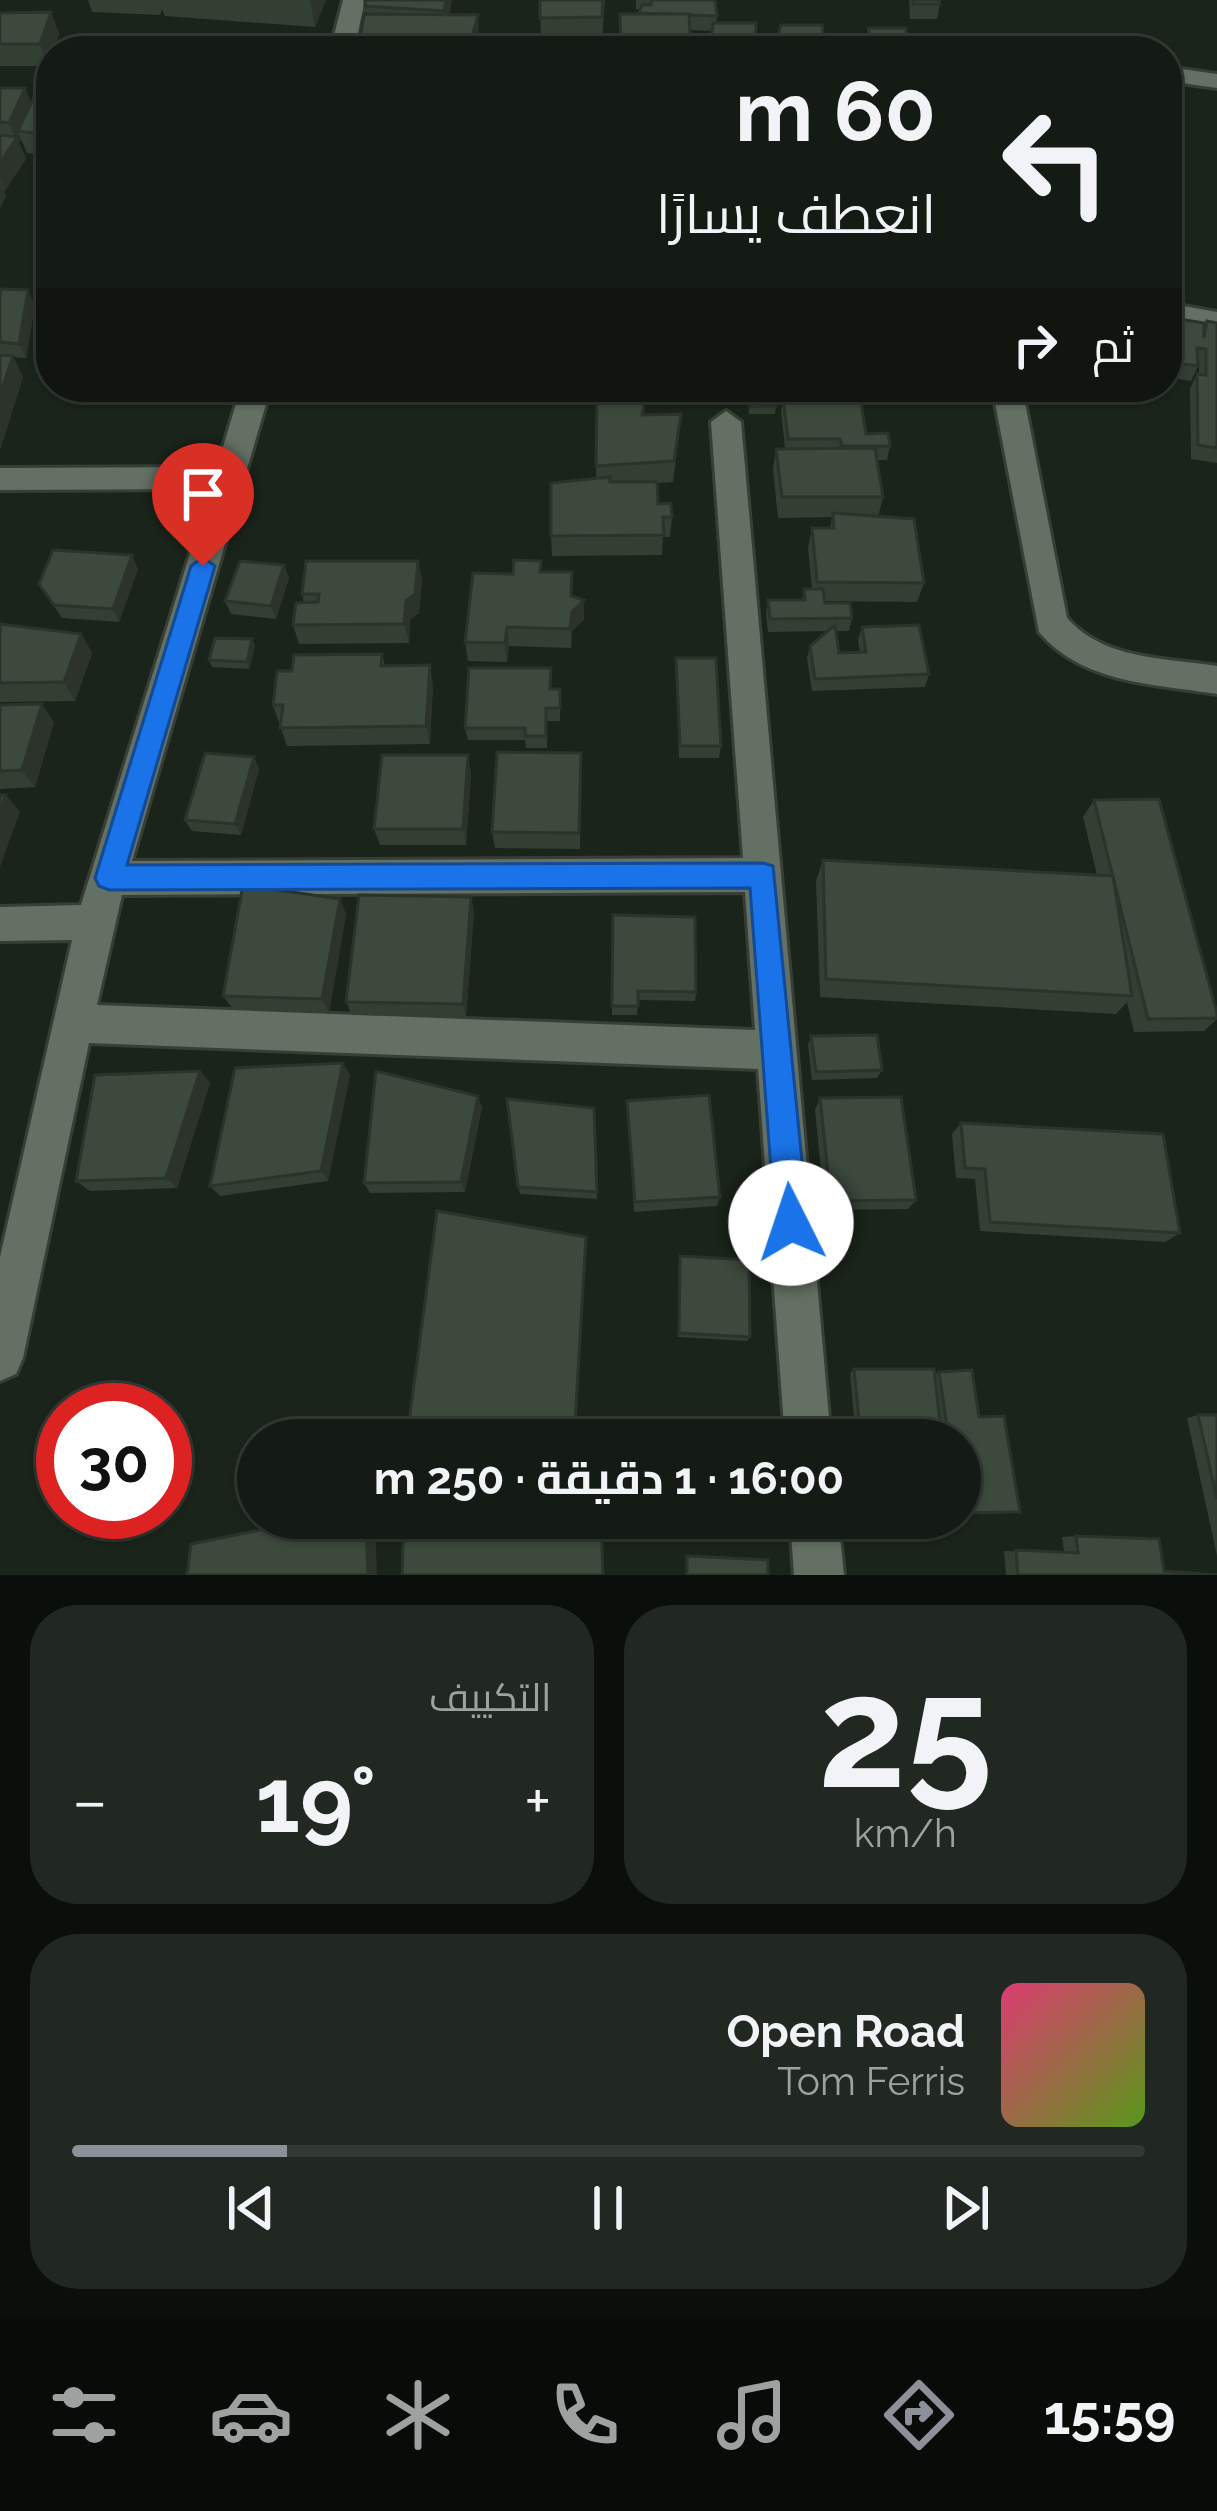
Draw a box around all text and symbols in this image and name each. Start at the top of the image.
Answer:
text: 60 m [735,62,936,161]
icon: left [978,84,1134,240]
text: انعطف يسارًا [656,182,936,246]
icon: right [1002,312,1068,378]
text: ثم [1092,320,1134,373]
pin [152,443,254,566]
icon: arrive [170,461,236,527]
position arrow [728,1160,854,1286]
speed limit sign: 30 [36,1383,192,1539]
text: 16:00 · 1 دقيقة · 250 m [374,1452,844,1505]
text: 25 [818,1640,992,1824]
text: التكييف [429,1674,552,1720]
text: 19° [256,1747,376,1853]
text: − [72,1762,108,1839]
text: + [524,1762,551,1839]
text: km/h [854,1810,957,1856]
text: Open Road [726,2005,965,2058]
text: Tom Ferris [777,2058,965,2104]
icon: previous [218,2175,284,2241]
icon: pause [575,2175,641,2241]
icon: next [933,2175,999,2241]
icon: filters [42,2373,126,2457]
icon: car [209,2373,293,2457]
icon: climate [376,2373,460,2457]
icon: phone [543,2373,627,2457]
icon: music [710,2373,794,2457]
icon: directions [877,2373,961,2457]
text: 15:59 [1044,2383,1175,2447]

